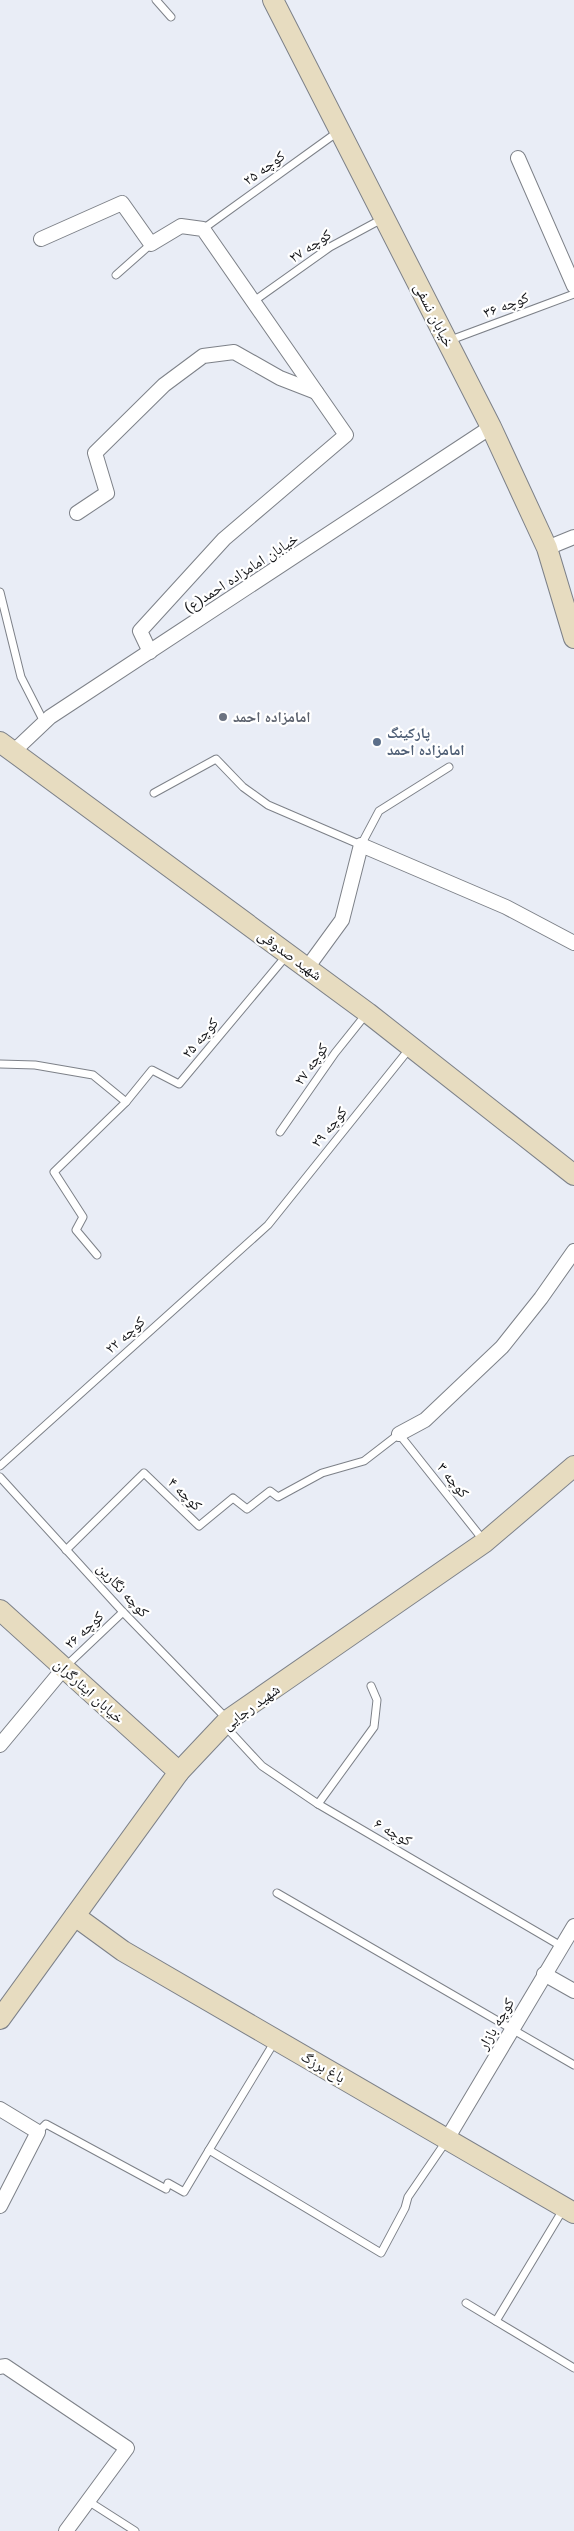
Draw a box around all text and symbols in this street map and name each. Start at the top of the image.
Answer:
street label: کوچه ۲۵ [240,147,288,189]
street label: کوچه ۲۷ [285,225,335,267]
street label: خیابان نسفی [409,280,458,351]
street label: کوچه ۳۶ [481,288,531,322]
street label: خیابان امامزاده احمد(ع) [181,529,302,617]
place label: امامزاده احمد [233,708,311,725]
marker: امامزاده احمد [217,711,229,723]
place label: پارکینگ امامزاده احمد [387,724,465,758]
marker: پارکینگ امامزاده احمد [371,736,383,748]
street label: شهید صدوقی [254,926,326,985]
street label: کوچه ۲۵ [178,1014,222,1062]
street label: کوچه ۲۷ [290,1039,332,1089]
street label: کوچه ۲۹ [307,1103,351,1151]
street label: کوچه ۲۲ [101,1313,149,1357]
street label: کوچه ۳ [433,1459,473,1501]
street label: کوچه ۴ [164,1473,206,1515]
street label: کوچه نگارین [92,1559,153,1622]
street label: کوچه ۲۶ [61,1607,107,1653]
street label: خیابان ایثارگران [50,1655,128,1728]
street label: شهید رجایی [219,1680,284,1735]
street label: کوچه ۶ [371,1814,415,1850]
street label: کوچه بازار [474,1995,518,2054]
street label: باغ برزگ [297,2047,348,2088]

